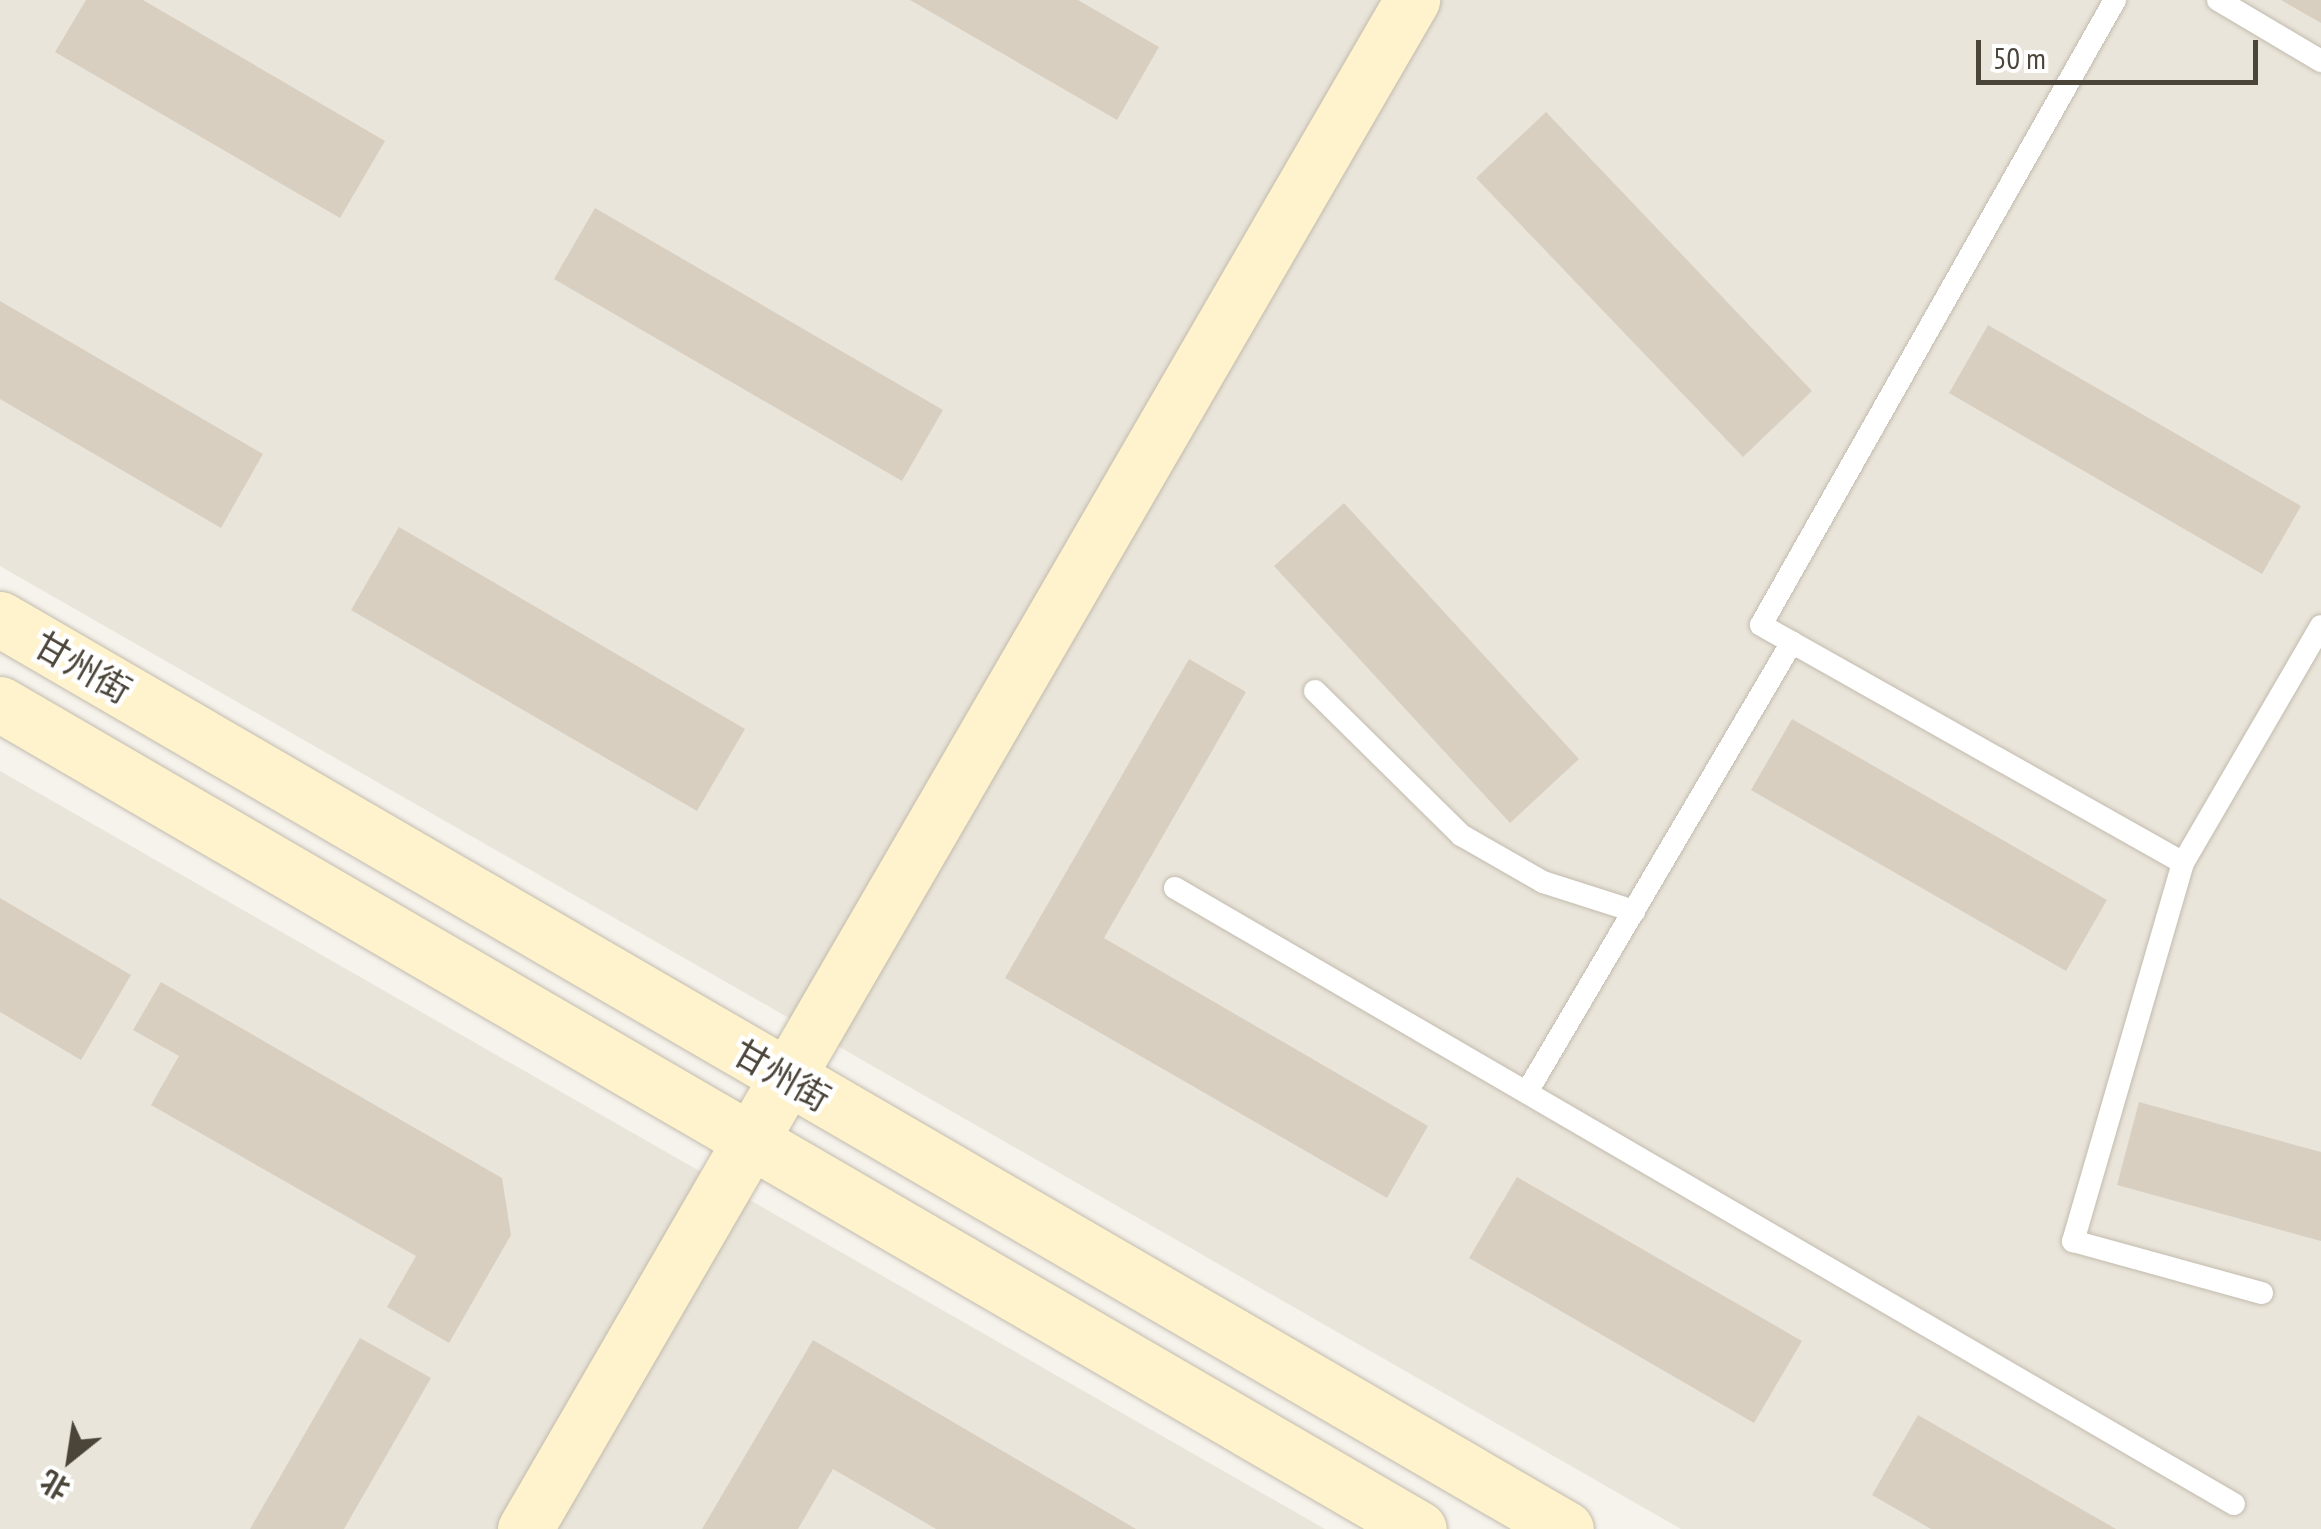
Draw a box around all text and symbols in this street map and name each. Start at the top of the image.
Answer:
scale bar [1981,20,2264,82]
text: 50 m [1993,38,2046,77]
street label: 甘州街 [27,623,139,711]
street label: 甘州街 [726,1031,838,1119]
north arrow [20,1409,120,1509]
text: 北 [33,1462,76,1508]

